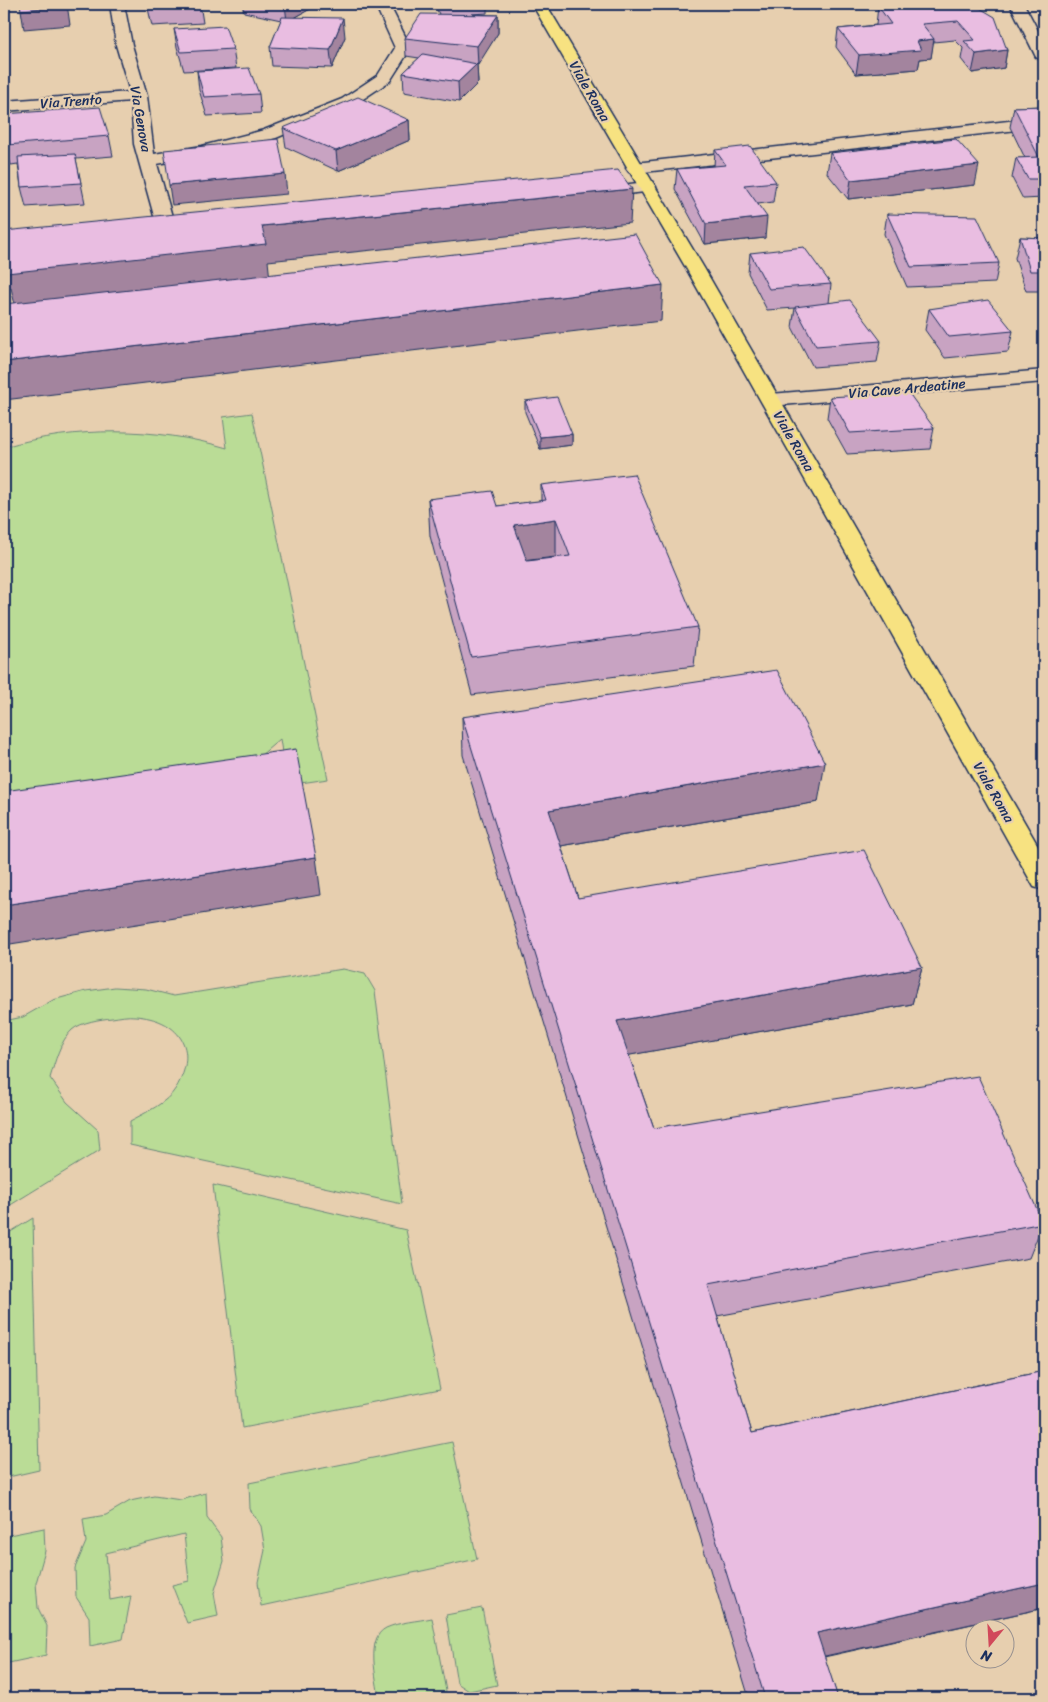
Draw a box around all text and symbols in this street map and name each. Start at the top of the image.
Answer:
street label: Viale Roma [562,56,618,127]
street label: Via Genova [122,84,159,155]
street label: Via Trento [39,87,103,116]
street label: Via Cave Ardeatine [848,371,967,406]
street label: Viale Roma [766,406,822,477]
street label: Viale Roma [966,757,1022,828]
north arrow [966,1620,1016,1670]
text: N [977,1642,996,1670]

